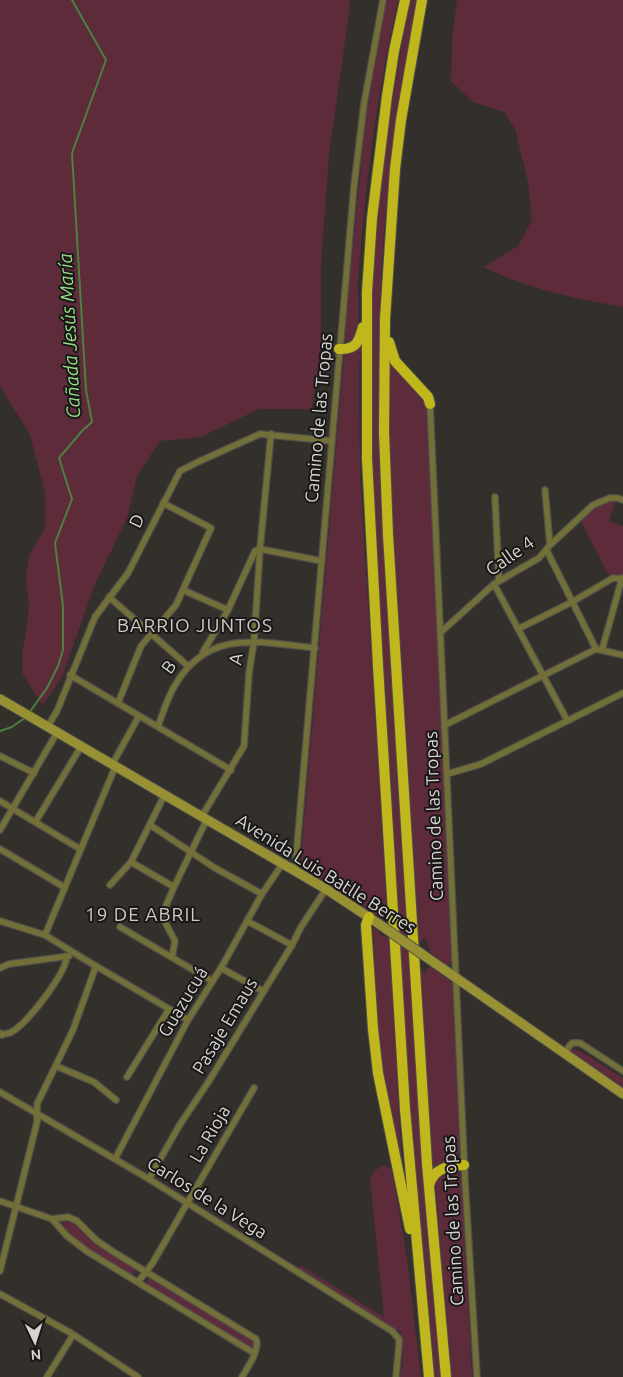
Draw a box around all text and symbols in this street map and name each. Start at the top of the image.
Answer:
water label: Cañada Jesús María [54,253,84,419]
street label: Camino de las Tropas [301,332,335,503]
street label: D [124,510,148,531]
street label: Calle 4 [482,532,537,579]
district label: BARRIO JUNTOS [117,614,273,636]
street label: A [224,651,246,666]
street label: B [157,656,180,677]
street label: Camino de las Tropas [420,731,446,901]
street label: Avenida Luis Batlle Berres [233,809,420,937]
district label: 19 DE ABRIL [85,903,201,925]
street label: Guazucuá [154,963,211,1040]
street label: Pasaje Emaus [188,974,261,1077]
street label: La Rioja [185,1102,233,1165]
street label: Camino de las Tropas [438,1135,466,1306]
street label: Carlos de la Vega [144,1152,271,1242]
north arrow [10,1317,60,1367]
text: N [30,1347,42,1363]

